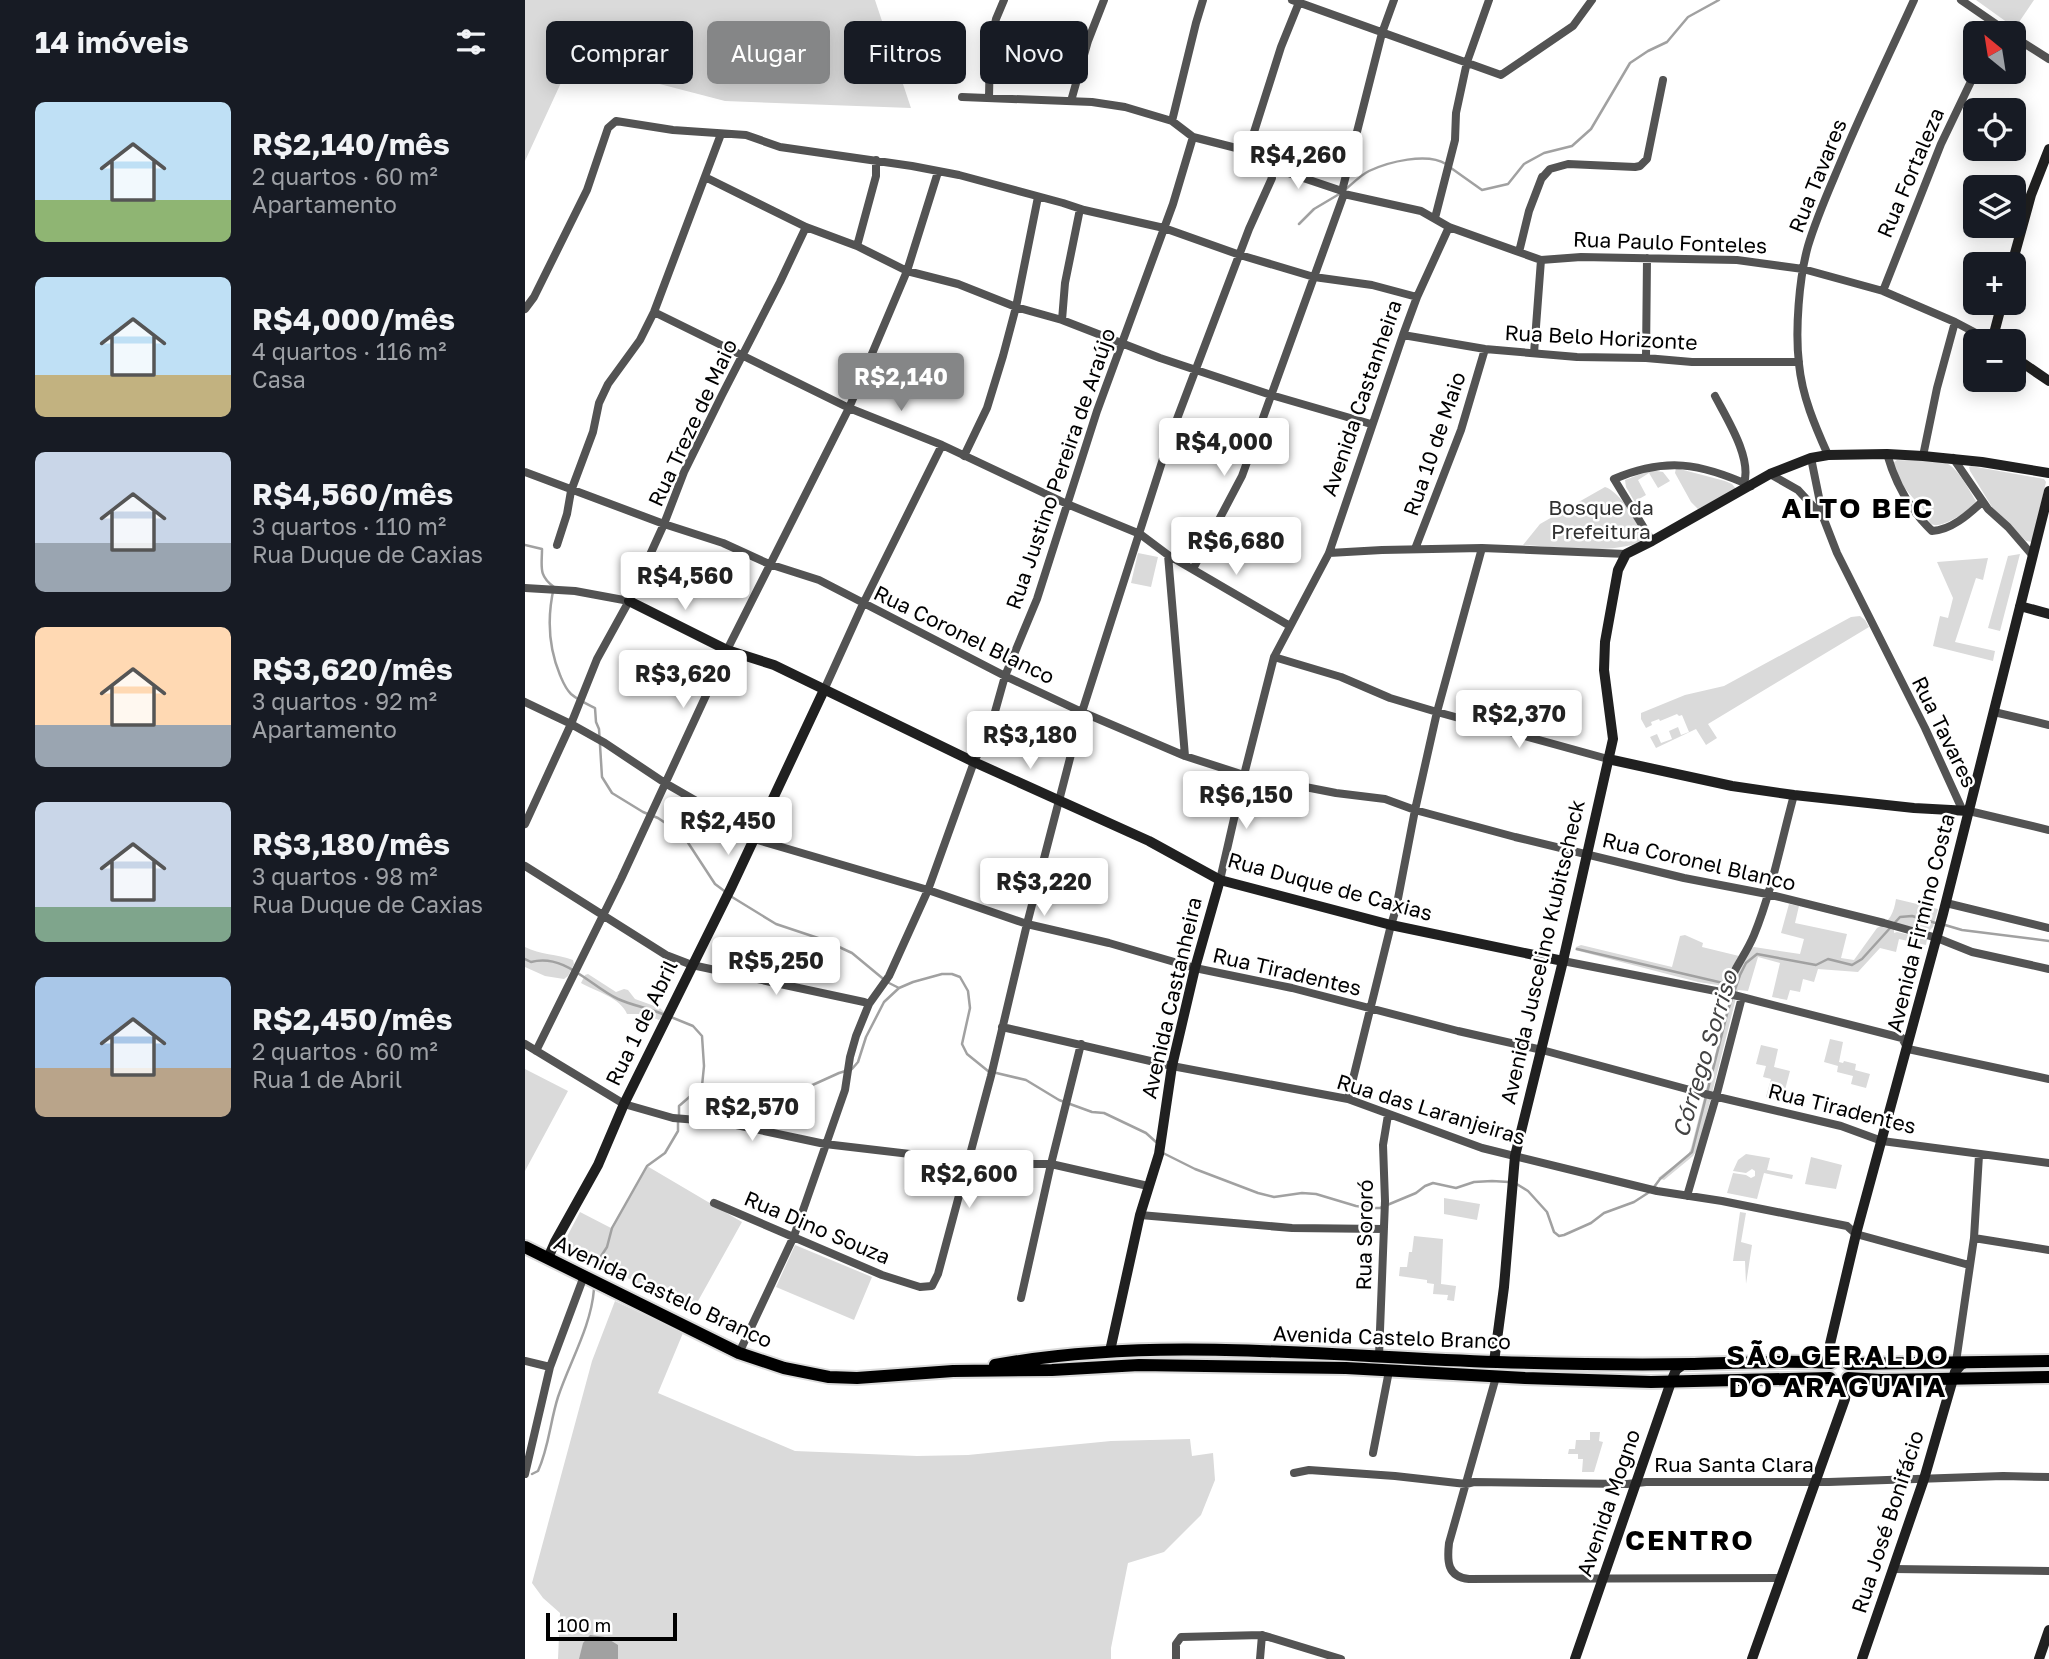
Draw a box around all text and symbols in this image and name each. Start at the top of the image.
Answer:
chip: Comprar [546,21,693,84]
chip: Alugar [707,21,830,84]
chip: Filtros [844,21,966,84]
chip: Novo [980,21,1088,84]
north arrow [1963,21,2027,84]
map controls [1963,21,2026,392]
icon: filters [452,23,490,61]
text: 14 imóveis [35,24,189,60]
button: locate [1963,98,2026,161]
street label: Rua Fortaleza [1871,104,1949,242]
street label: Rua Tavares [1782,115,1852,236]
text: R$2,140/mês [252,126,450,162]
icon: home [91,130,175,214]
pin: R$4,260 [1233,132,1363,191]
text: R$4,260 [1250,140,1346,168]
text: 2 quartos · 60 m² [252,162,438,190]
button: layers [1963,175,2026,238]
text: Apartamento [252,190,397,218]
street label: Rua Paulo Fonteles [1573,226,1768,258]
button: + [1963,252,2026,315]
street label: Avenida Castanheira [1315,296,1407,499]
text: R$4,000/mês [252,301,455,337]
icon: home [91,305,175,389]
street label: Rua Belo Horizonte [1504,319,1698,355]
street label: Rua Justino Pereira de Araújo [1000,325,1120,613]
button: − [1963,329,2026,392]
street label: Rua Treze de Maio [642,335,742,510]
text: 4 quartos · 116 m² [252,337,446,365]
pin: R$2,140 [836,354,966,413]
text: R$2,140 [854,362,948,390]
text: Casa [252,365,306,393]
street label: Rua 10 de Maio [1397,368,1471,519]
pin: R$4,000 [1159,419,1289,478]
text: R$4,000 [1175,427,1273,455]
text: R$4,560/mês [252,476,453,512]
icon: home [91,480,175,564]
district label: ALTO BEC [1781,491,1935,524]
park label: Bosque da Prefeitura [1548,494,1654,544]
text: 3 quartos · 110 m² [252,512,446,540]
pin: R$6,680 [1171,518,1301,577]
text: R$6,680 [1187,526,1285,554]
text: Rua Duque de Caxias [252,540,483,568]
pin: R$4,560 [620,552,750,612]
text: R$4,560 [637,561,733,589]
street label: Rua Coronel Blanco [870,579,1059,689]
pin: R$3,620 [618,650,748,710]
text: R$3,620/mês [252,651,453,687]
icon: home [91,655,175,739]
text: R$3,620 [635,659,731,687]
street label: Rua Tavares [1907,672,1983,791]
text: 3 quartos · 92 m² [252,687,437,715]
pin: R$2,370 [1454,690,1584,750]
text: R$2,370 [1472,699,1566,727]
pin: R$3,180 [965,712,1095,771]
text: Apartamento [252,715,397,743]
text: R$3,180 [983,720,1077,748]
pin: R$6,150 [1181,772,1311,831]
text: R$6,150 [1199,780,1293,808]
street label: Avenida Juscelino Kubitscheck [1494,797,1590,1107]
pin: R$2,450 [663,798,793,857]
text: R$2,450 [680,806,776,834]
street label: Avenida Firmino Costa [1880,811,1960,1035]
text: R$3,180/mês [252,826,450,862]
street label: Rua Coronel Blanco [1600,826,1799,896]
icon: home [91,830,175,914]
street label: Rua Duque de Caxias [1225,846,1435,926]
pin: R$3,220 [979,858,1109,918]
text: 3 quartos · 98 m² [252,862,438,890]
text: R$3,220 [996,867,1092,895]
text: Rua Duque de Caxias [252,890,483,918]
street label: Avenida Castanheira [1135,895,1207,1101]
pin: R$5,250 [711,937,841,997]
street label: Rua Tiradentes [1210,941,1364,1001]
text: R$5,250 [728,946,824,974]
street label: Rua 1 de Abril [599,955,683,1090]
water label: Córrego Sorriso [1665,966,1743,1140]
text: R$2,450/mês [252,1001,453,1037]
icon: home [91,1005,175,1089]
text: 2 quartos · 60 m² [252,1037,438,1065]
text: Rua 1 de Abril [252,1065,402,1093]
street label: Rua das Laranjeiras [1334,1068,1529,1150]
street label: Rua Tiradentes [1766,1077,1919,1139]
pin: R$2,570 [687,1084,817,1143]
text: R$2,570 [705,1092,799,1120]
pin: R$2,600 [904,1150,1034,1210]
text: R$2,600 [920,1159,1018,1187]
street label: Rua Sororó [1350,1179,1378,1291]
street label: Rua Dino Souza [740,1185,894,1270]
street label: Avenida Castelo Branco [550,1229,777,1353]
street label: Avenida Castelo Branco [1273,1320,1511,1354]
district label: SÃO GERALDO DO ARAGUAIA [1726,1338,1950,1403]
street label: Avenida Mogno [1571,1426,1645,1580]
street label: Rua José Bonifácio [1845,1427,1929,1616]
street label: Rua Santa Clara [1654,1451,1814,1477]
district label: CENTRO [1625,1523,1755,1556]
scale bar [546,1610,677,1642]
text: 100 m [557,1613,611,1636]

